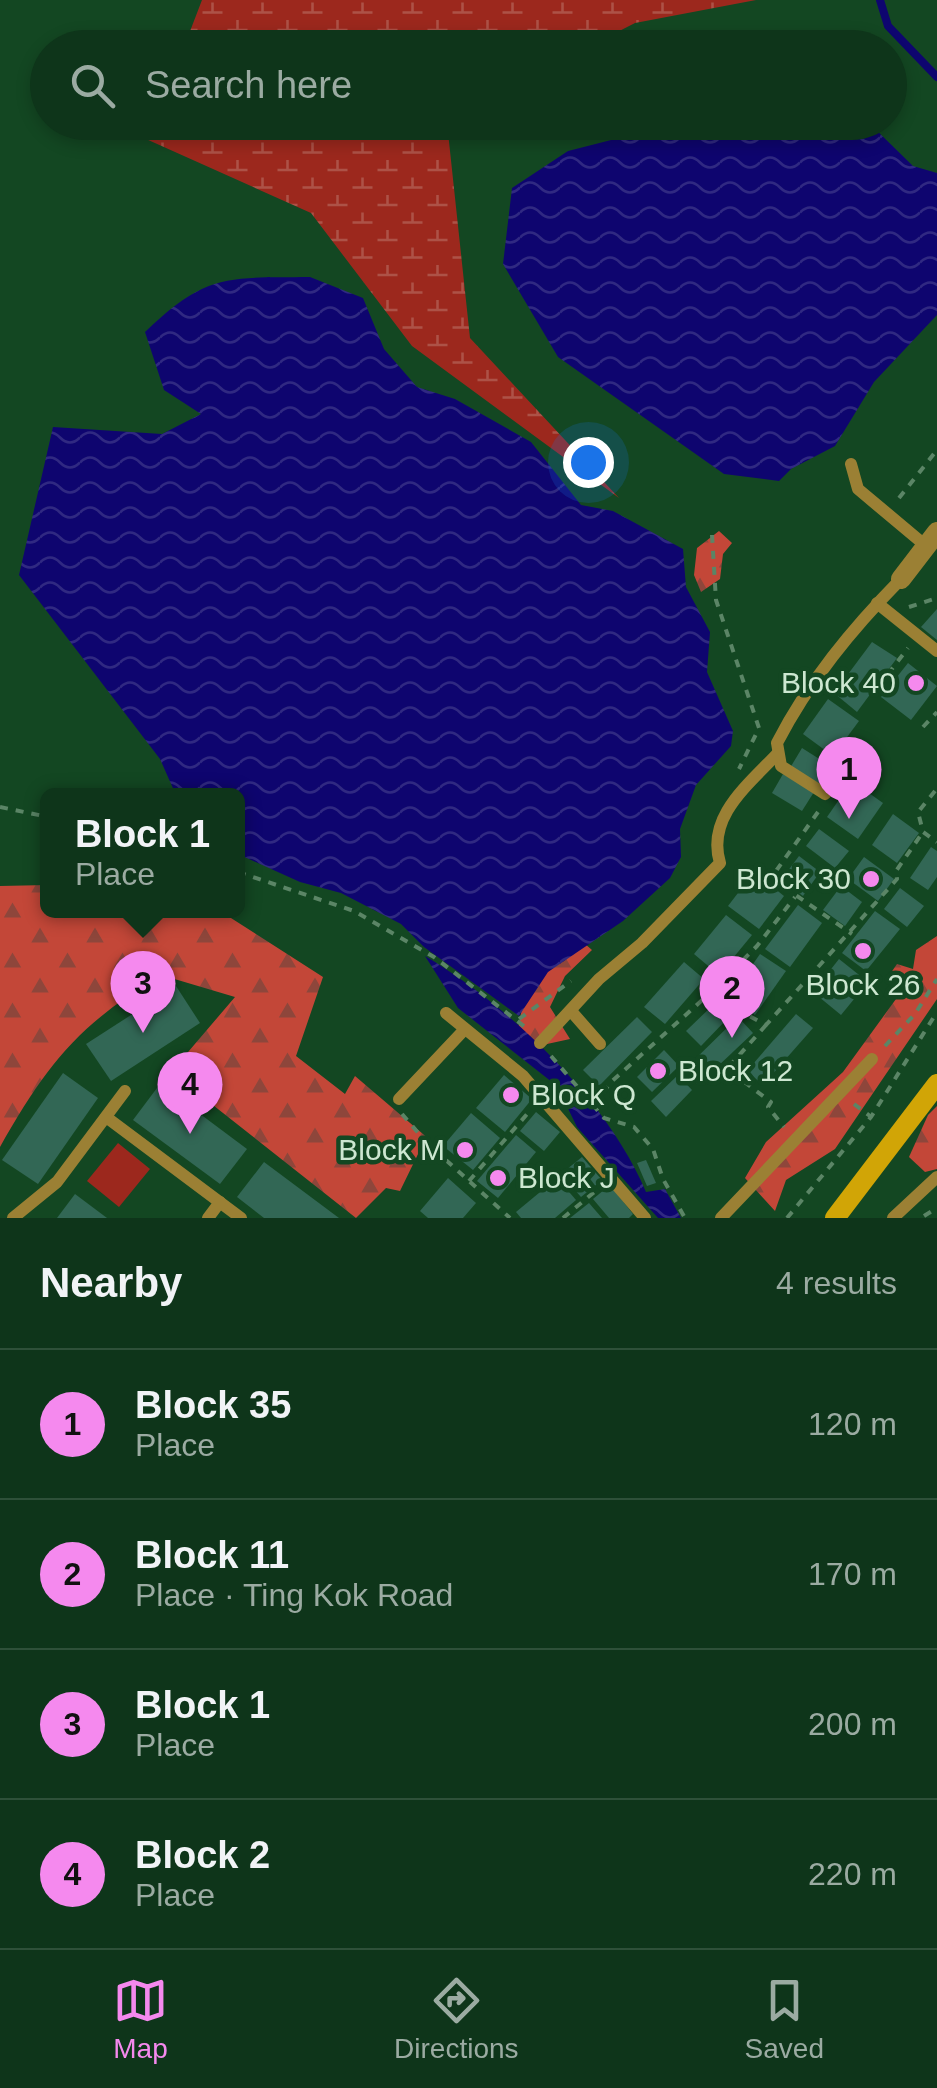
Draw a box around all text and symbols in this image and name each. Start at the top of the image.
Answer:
search box [30,30,907,140]
icon: search [65,58,120,113]
text: Search here [145,64,352,106]
your location [563,437,614,488]
place label: Block 40 [781,666,896,699]
marker: Block 40 [905,672,927,694]
pin: 1 [816,736,882,819]
popup [40,788,245,918]
text: Block 1 [75,813,210,855]
text: Place [75,856,155,892]
place label: Block 30 [736,862,851,895]
marker: Block 30 [860,868,882,890]
marker: Block 26 [852,940,874,962]
pin: 3 [110,950,176,1033]
pin: 2 [700,956,764,1038]
place label: Block 26 [805,968,921,1001]
pin: 4 [158,1052,222,1134]
place label: Block 12 [678,1054,793,1087]
marker: Block 12 [647,1060,669,1082]
place label: Block Q [531,1078,636,1111]
marker: Block Q [500,1084,522,1106]
place label: Block M [338,1133,445,1166]
marker: Block M [454,1139,476,1161]
place label: Block J [518,1161,615,1194]
marker: Block J [487,1167,509,1189]
text: Nearby [40,1259,182,1306]
text: 4 results [776,1265,897,1301]
text: Block 35 [135,1384,291,1426]
text: 1 [64,1406,81,1442]
text: 120 m [808,1406,897,1442]
text: Place [135,1427,215,1463]
text: Block 11 [135,1534,289,1576]
text: 2 [64,1556,81,1592]
text: 170 m [808,1556,897,1592]
text: Place · Ting Kok Road [135,1577,453,1613]
text: Block 1 [135,1684,270,1726]
text: 3 [64,1706,81,1742]
text: 200 m [808,1706,897,1742]
text: Place [135,1727,215,1763]
text: Block 2 [135,1834,270,1876]
text: 4 [64,1856,81,1892]
text: 220 m [808,1856,897,1892]
text: Place [135,1877,215,1913]
tab: Map [113,1973,168,2065]
tab: Directions [394,1973,519,2065]
tab: Saved [745,1973,824,2065]

